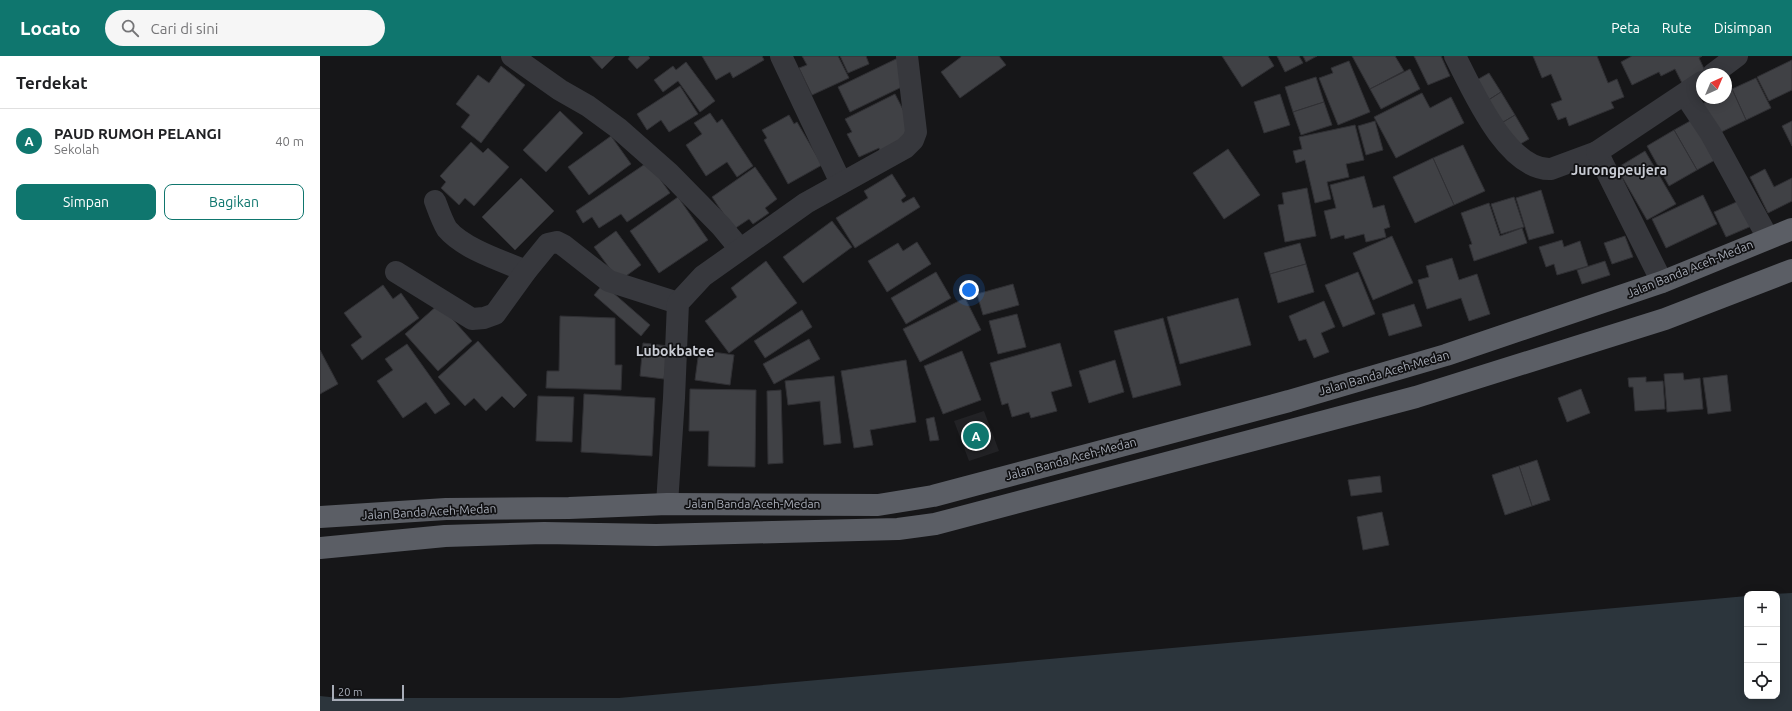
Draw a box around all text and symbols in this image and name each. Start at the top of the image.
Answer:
search box [105,10,385,46]
text: Locato [20,17,81,39]
icon: search [119,17,141,39]
text: Cari di sini [151,20,218,37]
text: Peta [1611,20,1640,36]
text: Rute [1662,20,1692,36]
text: Disimpan [1714,20,1772,36]
north arrow [1696,68,1732,104]
text: Terdekat [16,73,88,92]
text: PAUD RUMOH PELANGI [54,125,222,142]
text: A [24,134,34,148]
text: 40 m [275,134,304,148]
text: Sekolah [54,142,99,156]
district label: Jurongpeujera [1571,162,1667,178]
button: Simpan [16,184,156,220]
button: Bagikan [164,184,304,220]
street label: Jalan Banda Aceh-Medan [1625,237,1755,300]
your location [959,280,979,300]
district label: Lubokbatee [636,343,714,359]
street label: Jalan Banda Aceh-Medan [1317,348,1451,397]
pin: A [963,421,989,451]
street label: Jalan Banda Aceh-Medan [1004,435,1138,482]
street label: Jalan Banda Aceh-Medan [686,497,820,510]
street label: Jalan Banda Aceh-Medan [361,501,497,522]
map controls [1744,591,1780,699]
button: + [1744,591,1780,627]
button: − [1744,627,1780,663]
button: locate [1744,663,1780,699]
scale bar [332,683,404,702]
text: 20 m [338,686,362,698]

